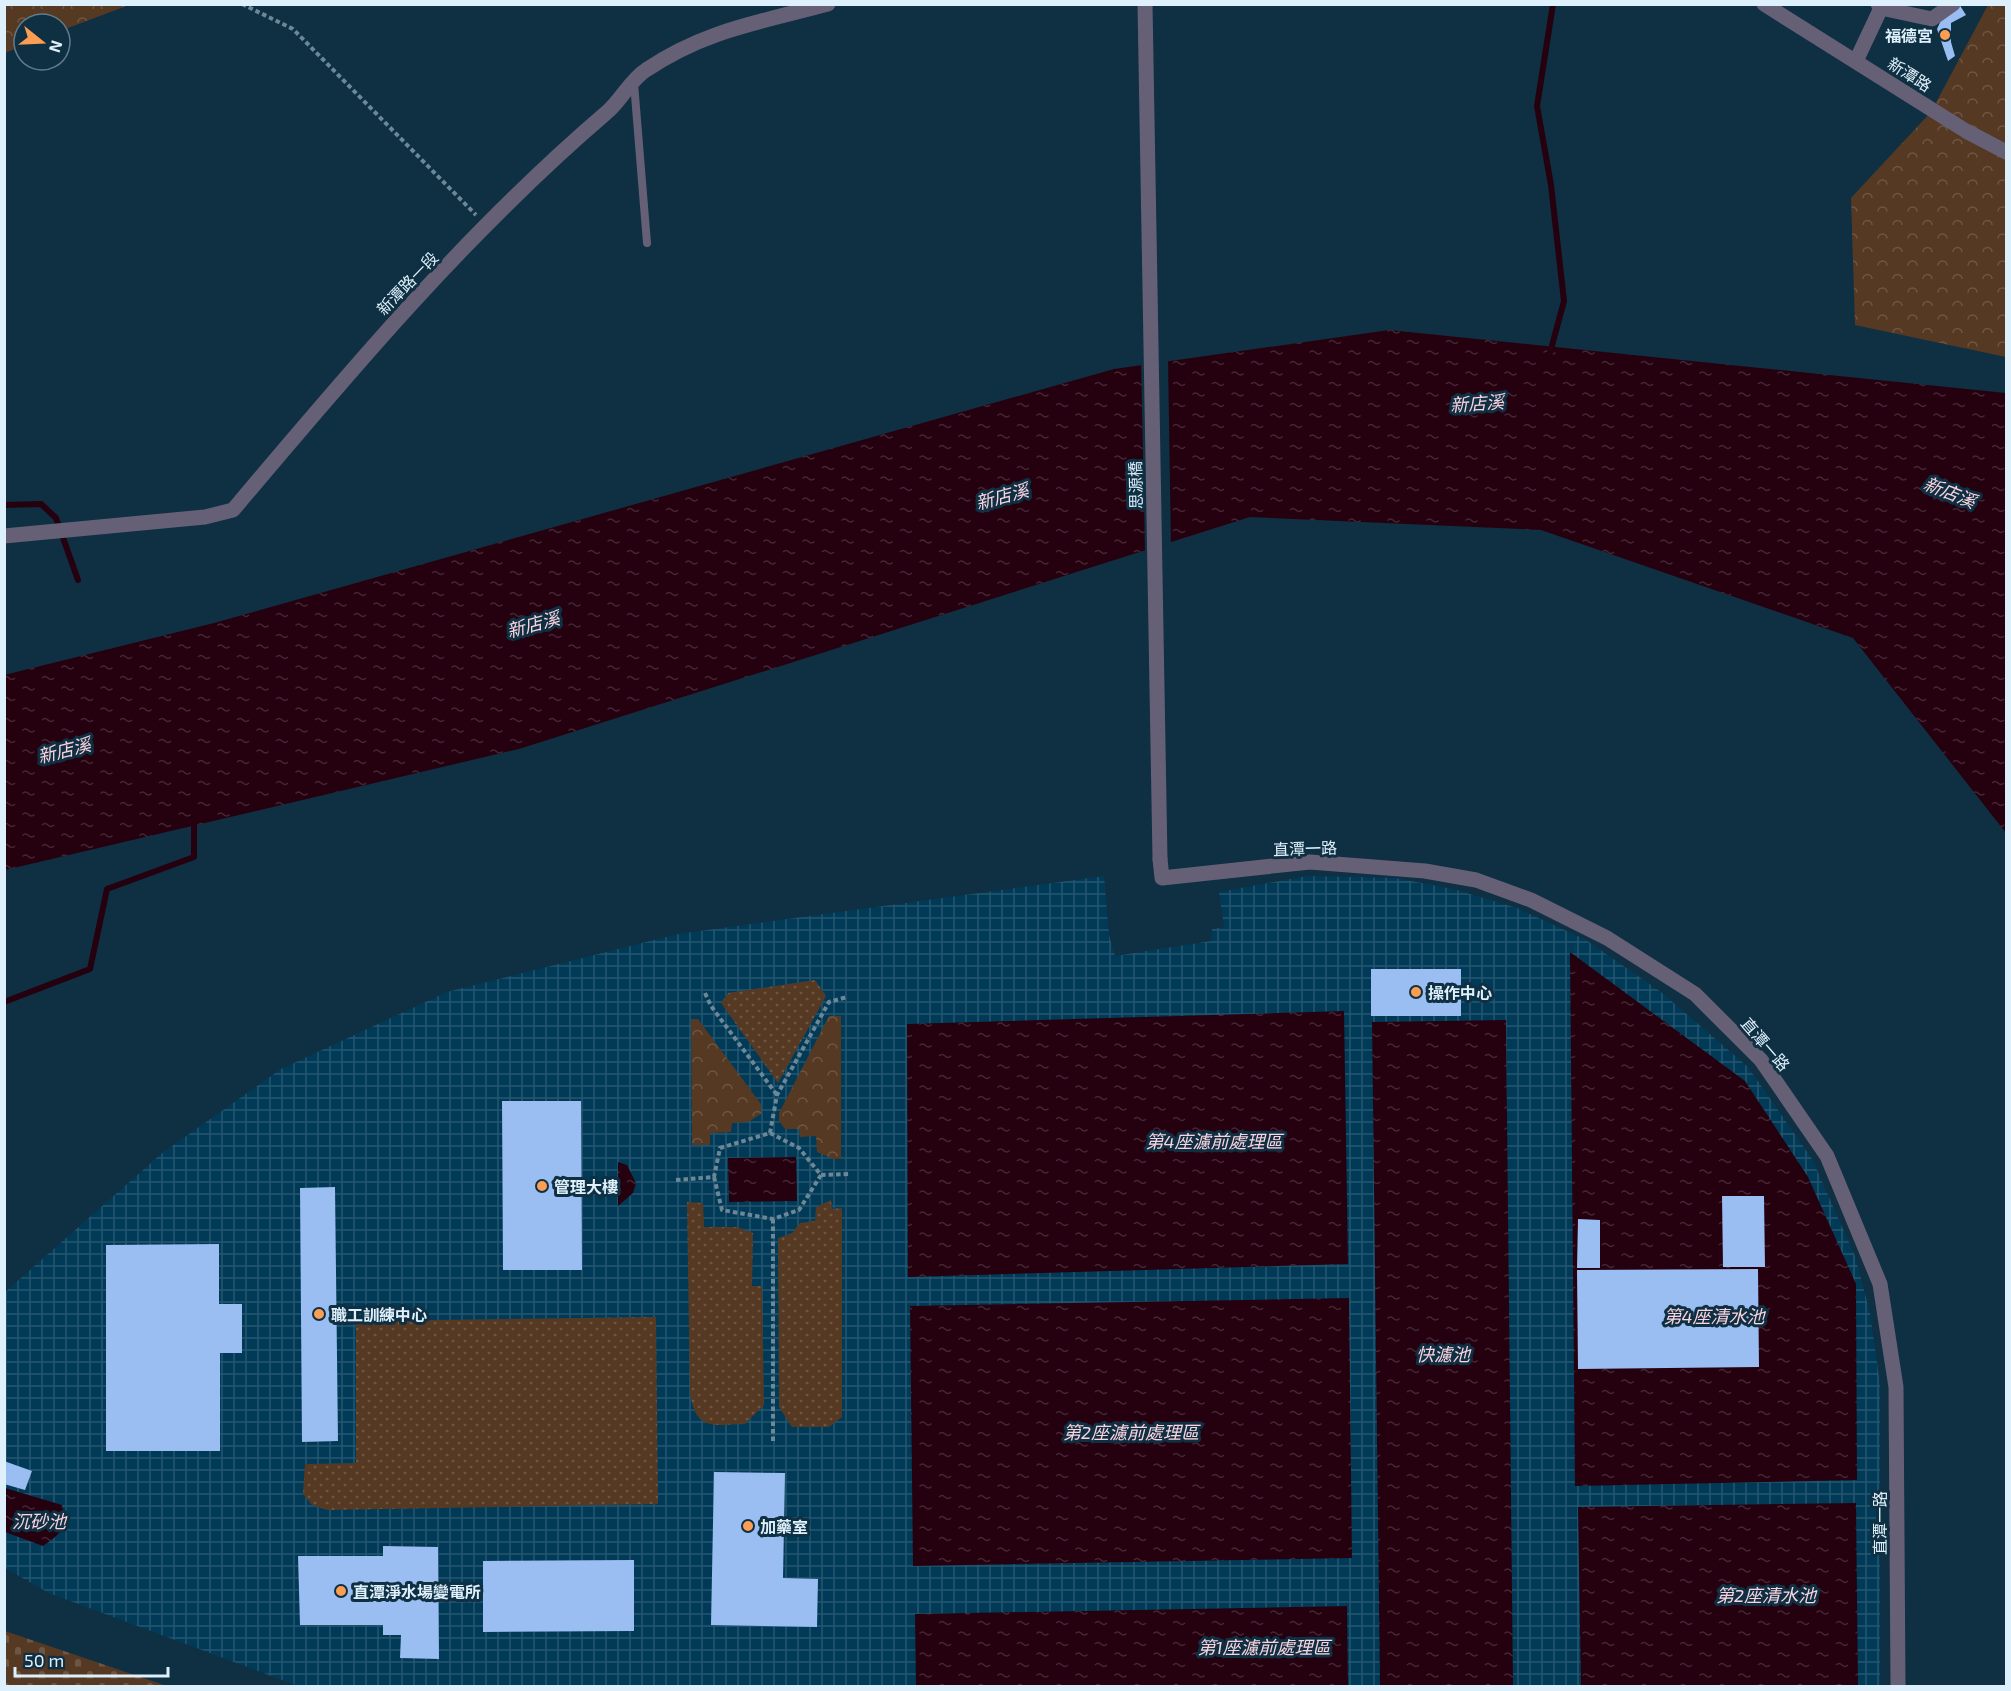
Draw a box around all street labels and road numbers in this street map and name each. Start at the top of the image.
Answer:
street label: 新潭路 [1885,53,1935,95]
street label: 新潭路一段 [372,248,442,318]
street label: 思源橋 [1125,461,1145,509]
street label: 直潭一路 [1273,837,1337,859]
street label: 直潭一路 [1738,1014,1794,1074]
street label: 直潭一路 [1870,1491,1889,1555]

